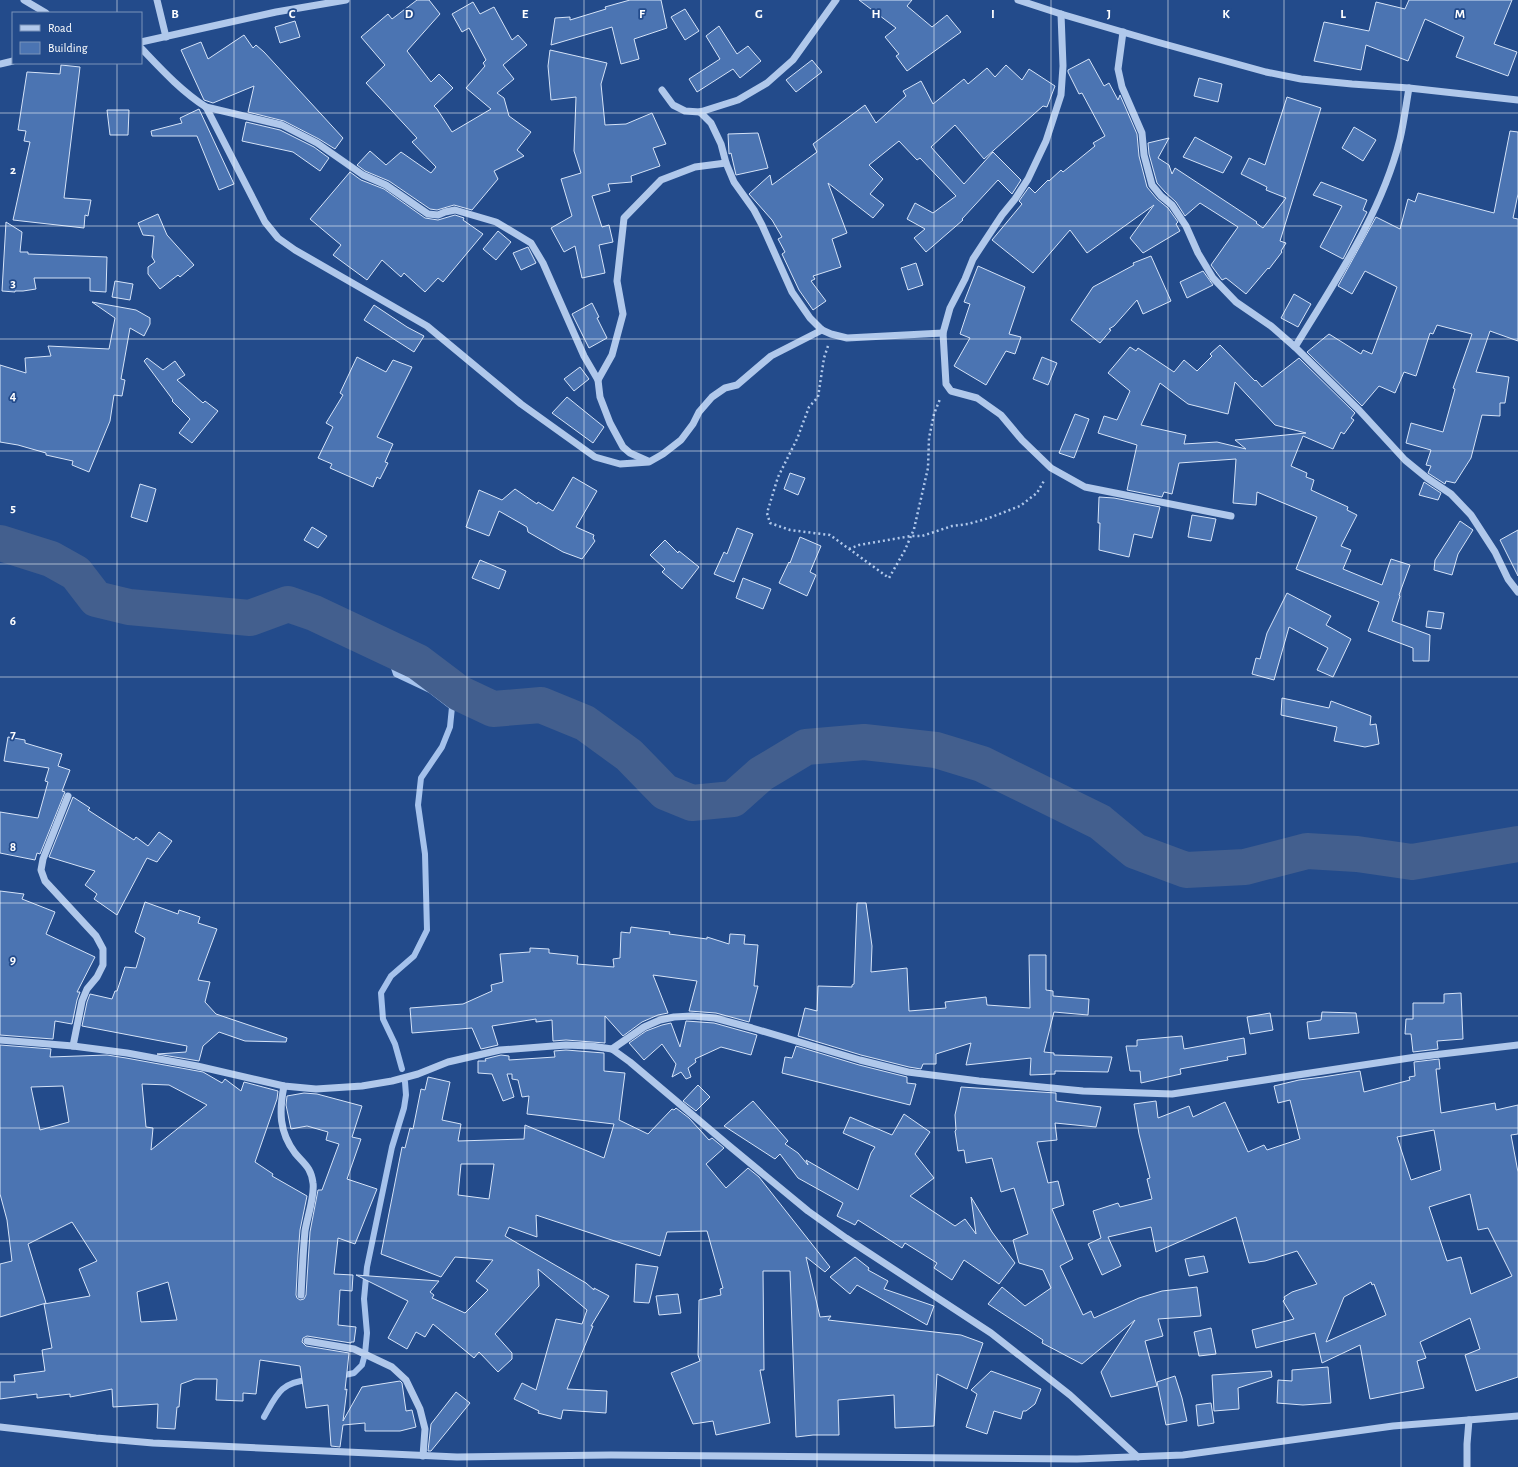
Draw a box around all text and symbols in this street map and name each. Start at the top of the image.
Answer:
text: B [171,8,179,21]
text: C [289,8,296,21]
text: D [405,8,414,21]
text: E [522,8,529,21]
text: F [639,8,646,21]
text: G [755,8,763,21]
text: H [871,8,881,21]
text: I [991,8,995,21]
text: J [1107,8,1111,21]
text: K [1222,8,1230,21]
text: L [1340,8,1346,21]
text: M [1455,8,1465,21]
legend [12,12,142,64]
text: Road [48,22,72,34]
text: Building [48,42,88,54]
text: 2 [10,164,16,177]
text: 3 [10,277,16,290]
text: 4 [10,390,17,403]
text: 5 [10,502,16,515]
text: 6 [10,615,16,628]
text: 7 [10,728,16,741]
text: 8 [10,841,16,854]
text: 9 [10,954,16,967]

